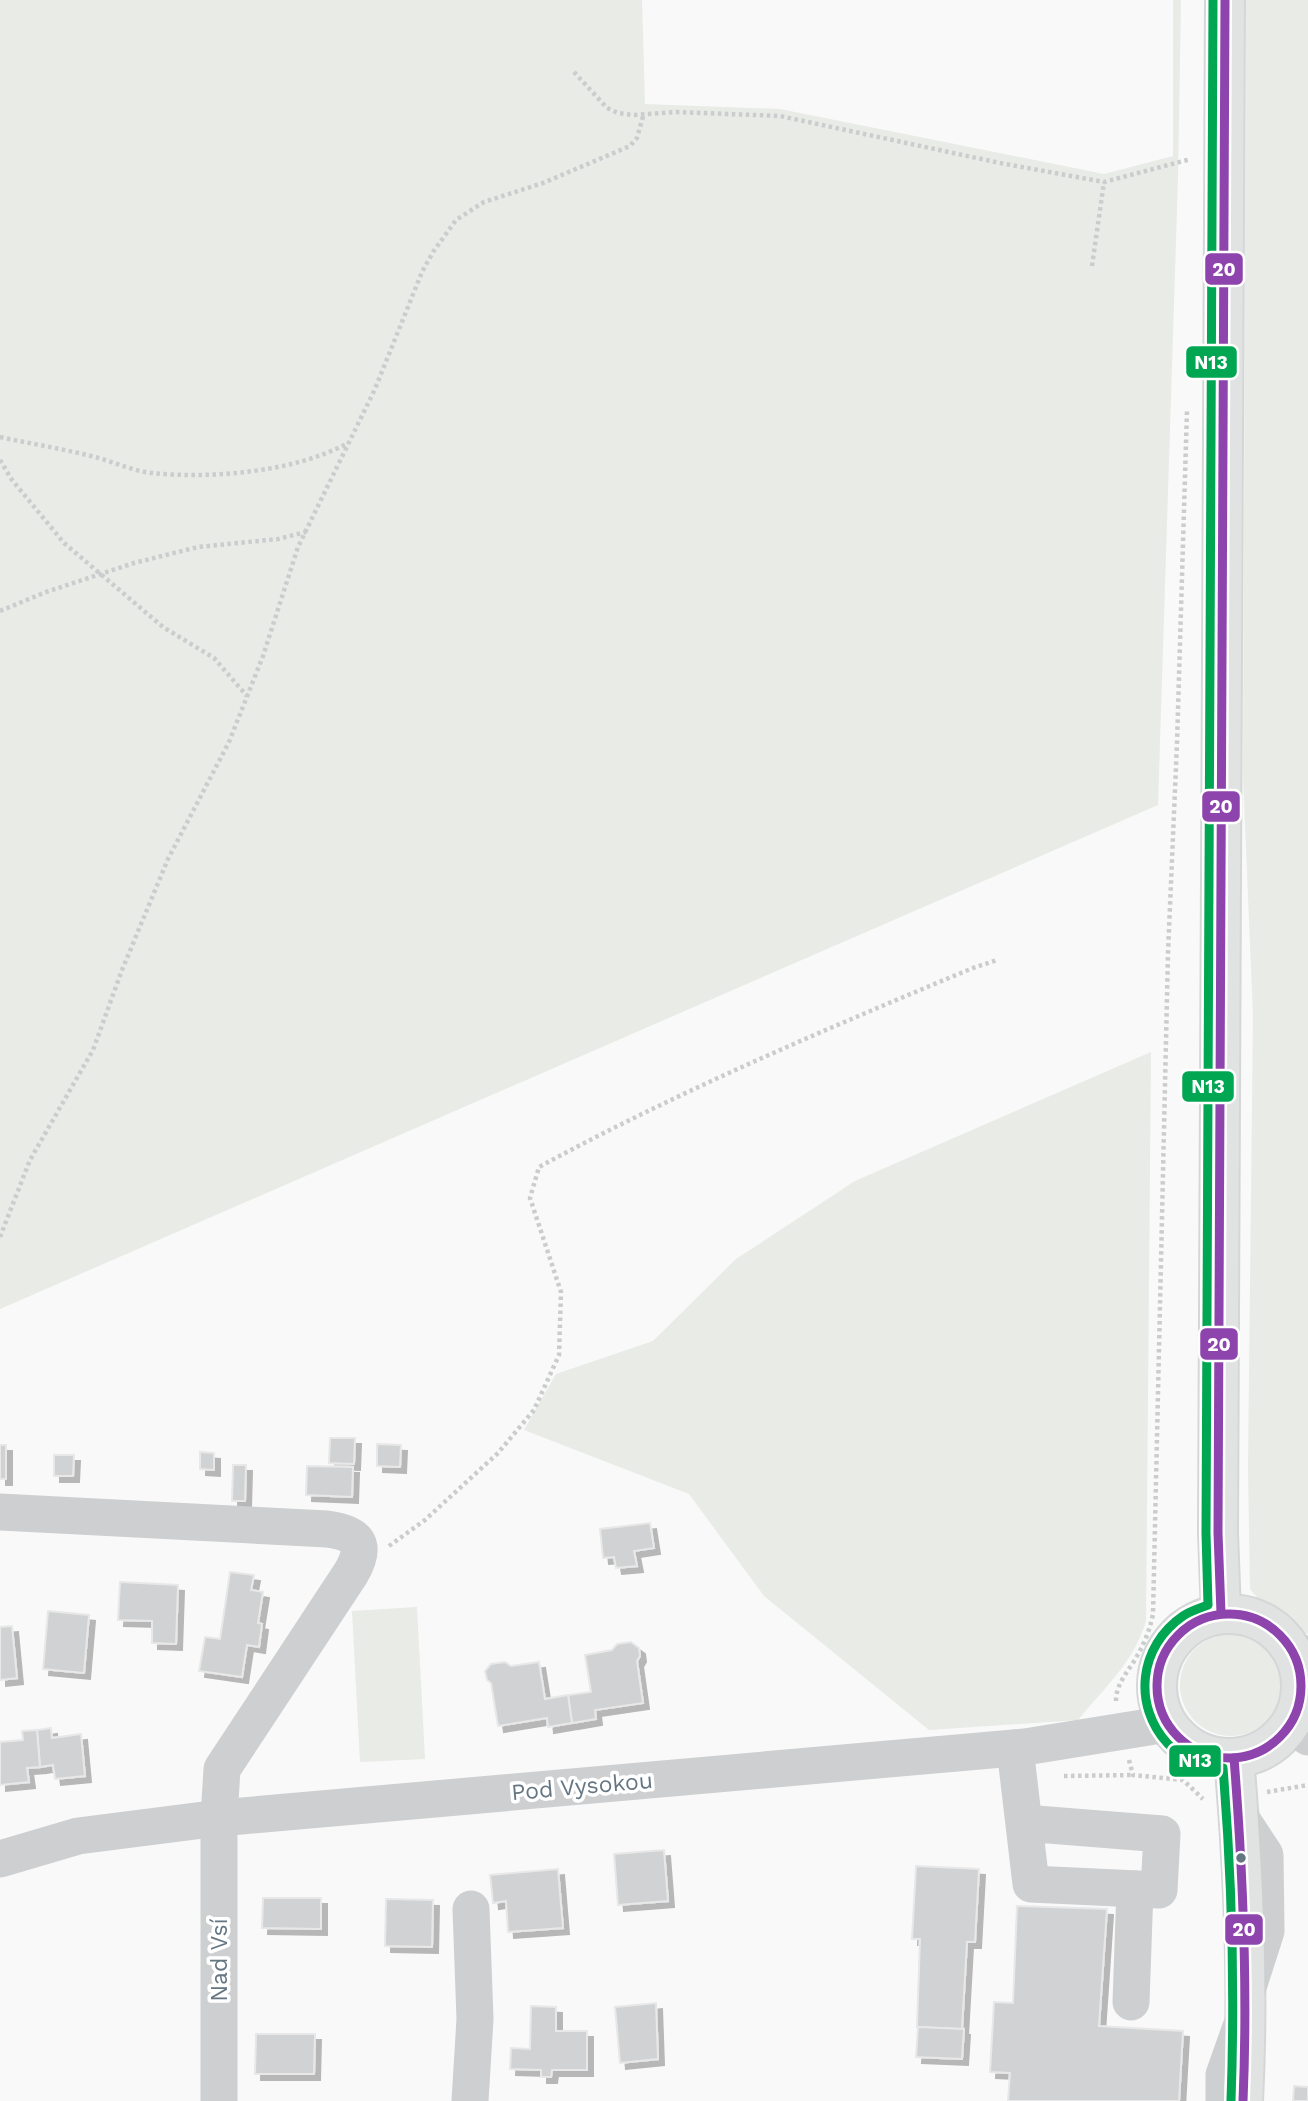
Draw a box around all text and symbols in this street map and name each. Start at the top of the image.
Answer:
line badge: 20 [1204,252,1244,286]
text: 20 [1212,258,1236,281]
line badge: N13 [1185,345,1238,379]
text: N13 [1194,351,1228,374]
line badge: 20 [1201,790,1241,823]
text: 20 [1209,795,1233,818]
line badge: N13 [1181,1070,1235,1103]
text: N13 [1191,1075,1225,1098]
line badge: 20 [1199,1327,1239,1361]
text: 20 [1207,1333,1231,1356]
line badge: N13 [1168,1744,1222,1778]
text: N13 [1178,1749,1212,1772]
street label: Pod Vysokou [510,1767,654,1806]
unlabelled marker [1234,1851,1248,1865]
line badge: 20 [1224,1913,1264,1946]
street label: Nad Vsí [206,1918,233,2002]
text: 20 [1232,1918,1256,1941]

